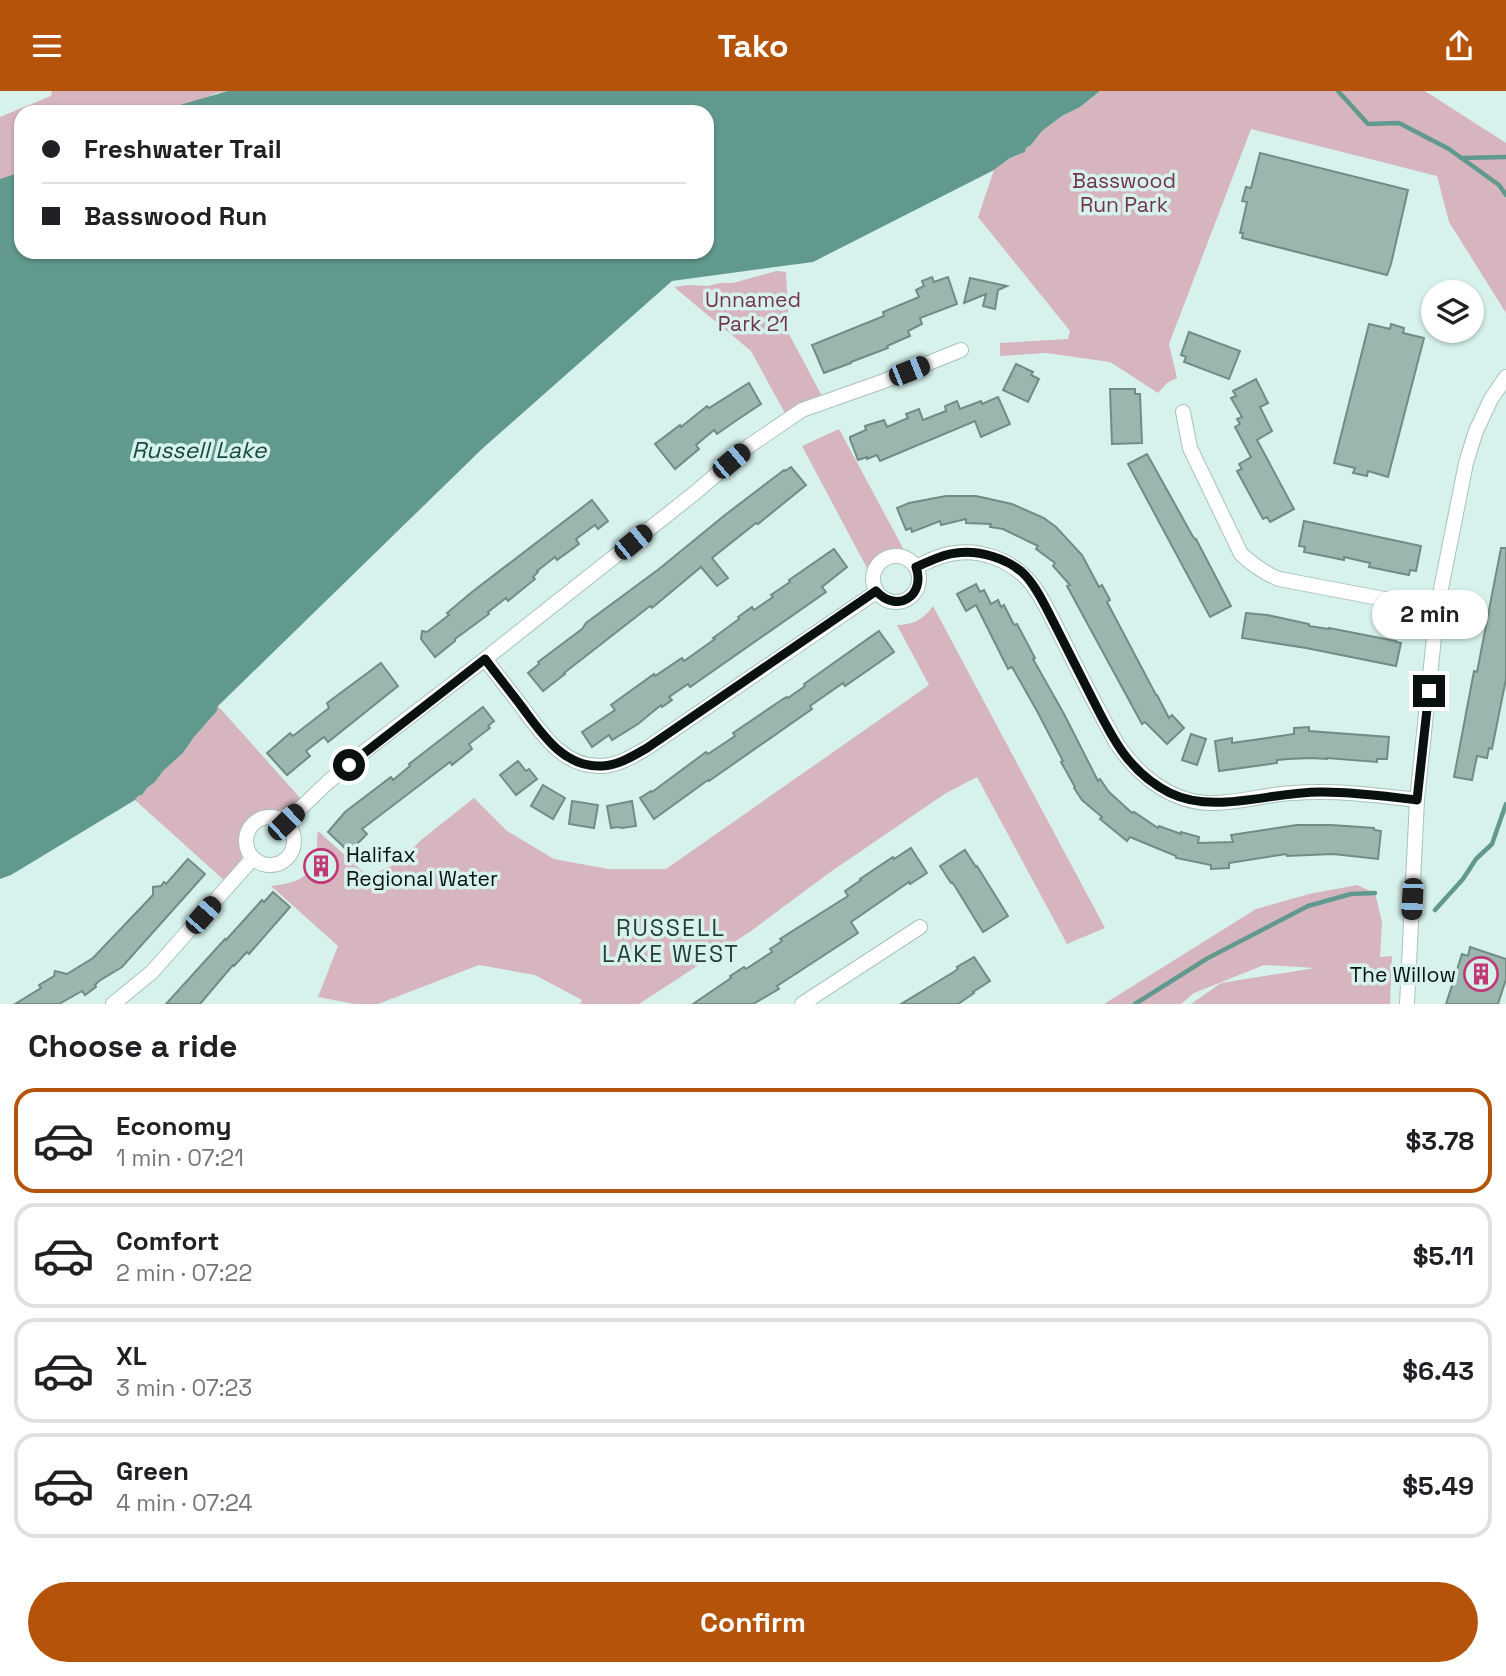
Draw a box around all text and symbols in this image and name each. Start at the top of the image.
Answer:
text: Tako [717,26,789,66]
icon: menu [28,27,66,65]
icon: share [1440,27,1478,65]
text: Freshwater Trail [84,132,282,166]
park label: Basswood Run Park [1072,167,1176,218]
text: Basswood Run [84,199,267,233]
map controls [1421,280,1484,343]
button: layers [1421,280,1484,343]
park label: Unnamed Park 21 [705,286,801,337]
car [886,353,933,389]
water label: Russell Lake [132,435,268,465]
car [709,439,754,483]
car [611,521,656,563]
callout: 2 min [1371,589,1487,639]
text: 2 min [1400,599,1460,629]
route end [1413,675,1445,707]
route start [333,749,365,781]
car [264,800,309,844]
place label: Halifax Regional Water [346,841,498,892]
building icon: Halifax Regional Water [302,847,340,885]
car [1401,877,1424,921]
car [182,892,225,938]
district label: RUSSELL LAKE WEST [602,913,740,969]
building icon: The Willow [1462,955,1500,993]
place label: The Willow [1350,961,1456,988]
text: Choose a ride [28,1026,238,1066]
icon: car [32,1109,95,1172]
text: Economy [116,1109,232,1143]
text: $3.78 [1406,1124,1474,1158]
text: 1 min · 07:21 [116,1143,244,1173]
icon: car [32,1224,95,1287]
text: Comfort [116,1224,219,1258]
text: $5.11 [1413,1239,1474,1273]
text: 2 min · 07:22 [116,1258,252,1288]
icon: car [32,1339,95,1402]
text: XL [116,1339,147,1373]
text: $6.43 [1402,1354,1474,1388]
text: 3 min · 07:23 [116,1373,252,1403]
icon: car [32,1454,95,1517]
text: Green [116,1454,189,1488]
text: $5.49 [1402,1469,1474,1503]
text: 4 min · 07:24 [116,1488,253,1518]
button: Confirm [28,1582,1478,1662]

